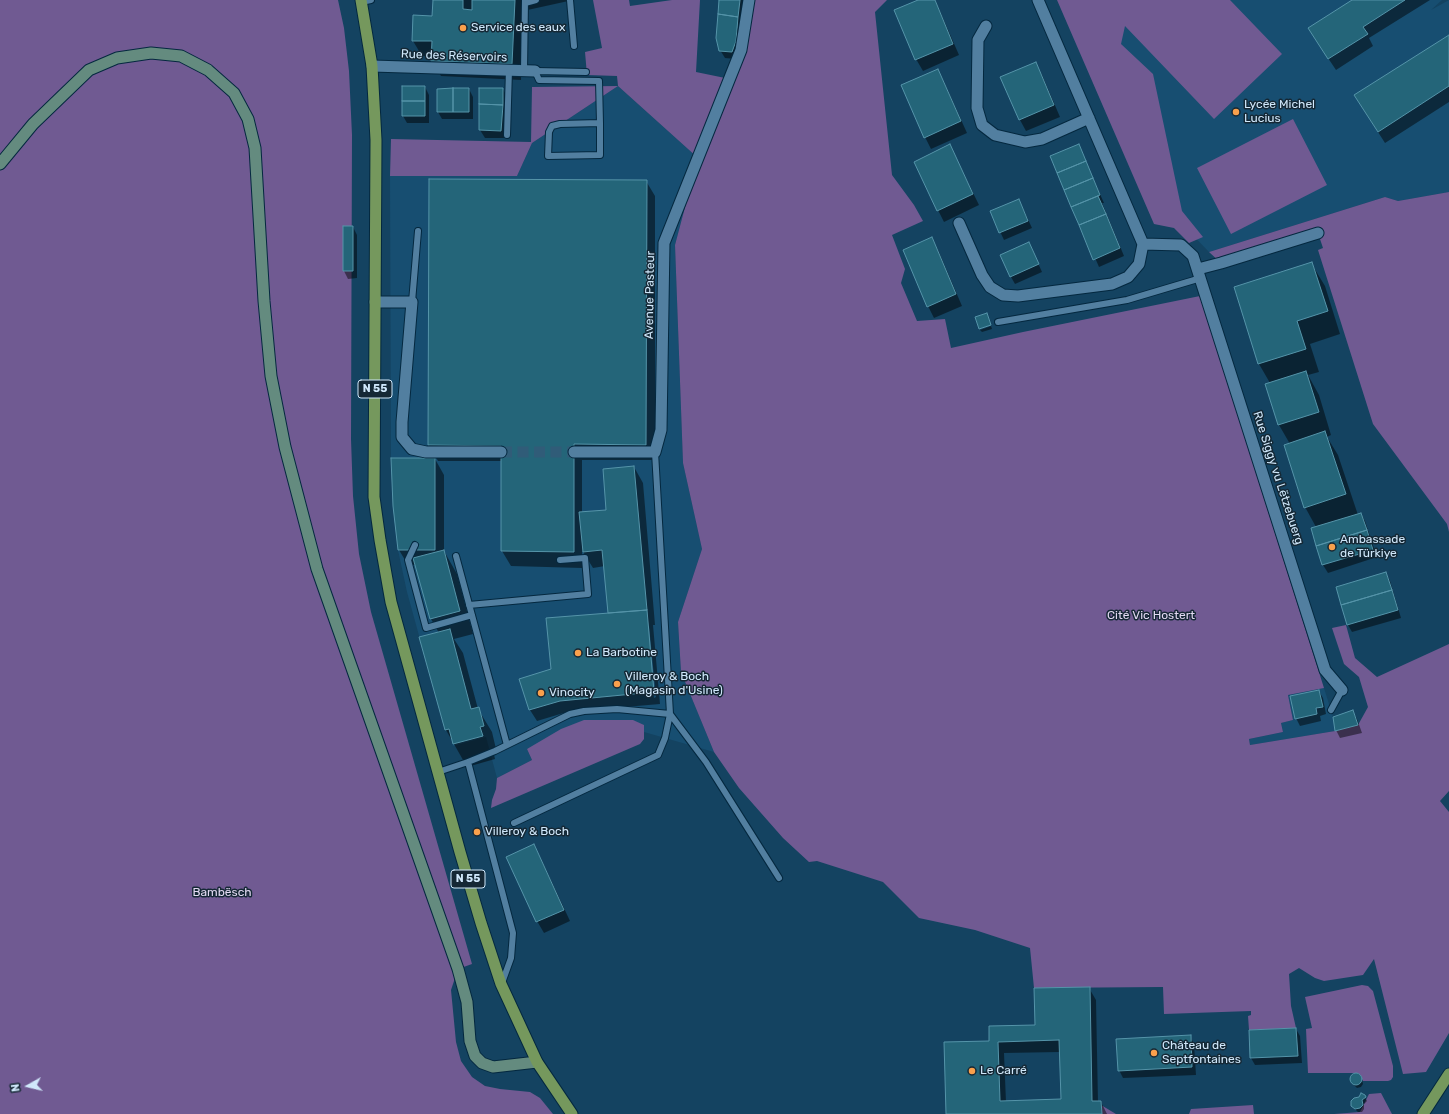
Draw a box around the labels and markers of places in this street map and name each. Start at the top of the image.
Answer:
place label: Service des eaux [471,21,566,35]
marker: Service des eaux [458,23,468,33]
place label: Lycée Michel Lucius [1244,98,1315,126]
marker: Lycée Michel Lucius [1231,107,1241,117]
place label: Ambassade de Türkiye [1340,533,1405,561]
marker: Ambassade de Türkiye [1327,542,1337,552]
place label: La Barbotine [586,646,657,660]
marker: La Barbotine [573,648,583,658]
place label: Villeroy & Boch (Magasin d'Usine) [625,670,723,698]
marker: Villeroy & Boch (Magasin d'Usine) [612,679,622,689]
place label: Vinocity [549,686,595,700]
marker: Vinocity [536,688,546,698]
place label: Villeroy & Boch [485,825,569,839]
marker: Villeroy & Boch [472,827,482,837]
place label: Château de Septfontaines [1162,1039,1241,1067]
marker: Château de Septfontaines [1149,1048,1159,1058]
place label: Le Carré [980,1064,1027,1078]
marker: Le Carré [967,1066,977,1076]

